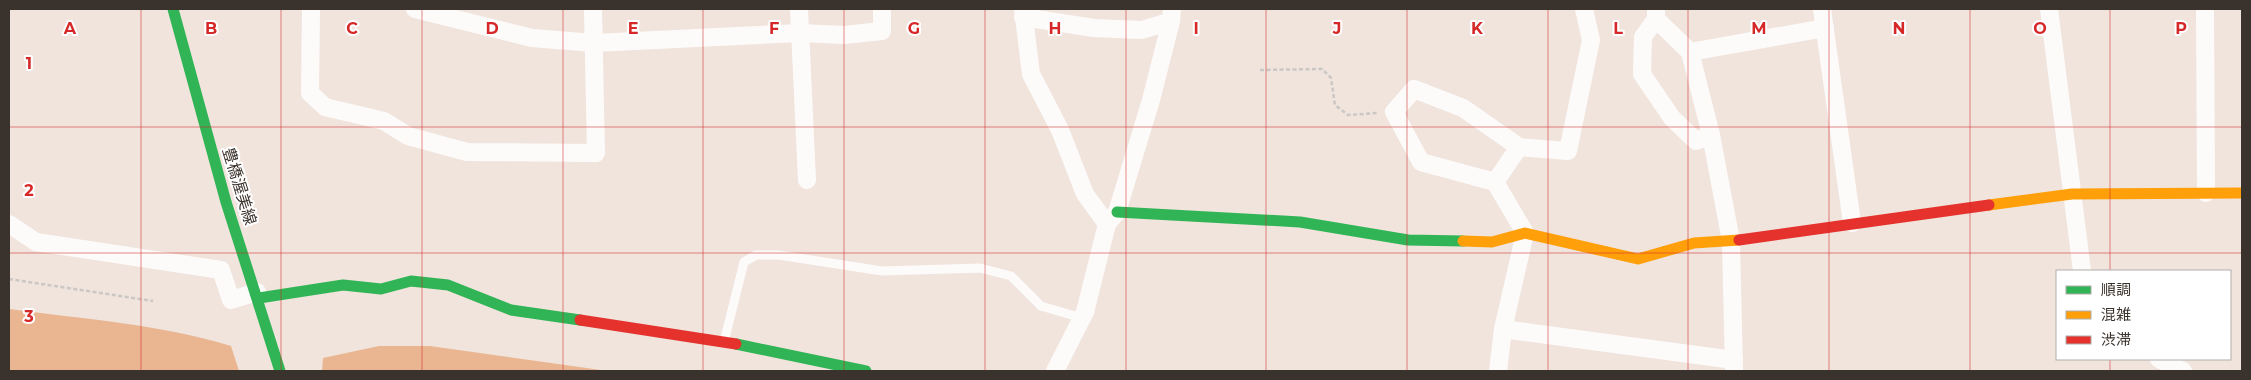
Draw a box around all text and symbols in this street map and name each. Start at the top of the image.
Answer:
text: A [63,19,77,38]
text: B [205,19,217,38]
text: C [346,19,358,38]
text: D [485,19,499,38]
text: E [628,19,638,38]
text: F [769,19,779,38]
text: G [908,19,920,38]
text: H [1049,19,1061,38]
text: I [1193,19,1199,38]
text: J [1332,19,1341,38]
text: K [1471,19,1484,38]
text: L [1613,19,1623,38]
text: M [1751,19,1767,38]
text: N [1893,19,1905,38]
text: O [2033,19,2047,38]
text: P [2175,19,2187,38]
text: 1 [26,54,32,73]
street label: 豊橋渥美線 [219,145,260,227]
text: 2 [24,181,34,200]
legend [2056,270,2231,360]
text: 順調 [2101,280,2131,299]
text: 混雑 [2101,305,2131,324]
text: 3 [23,307,34,326]
text: 渋滞 [2101,330,2131,349]

